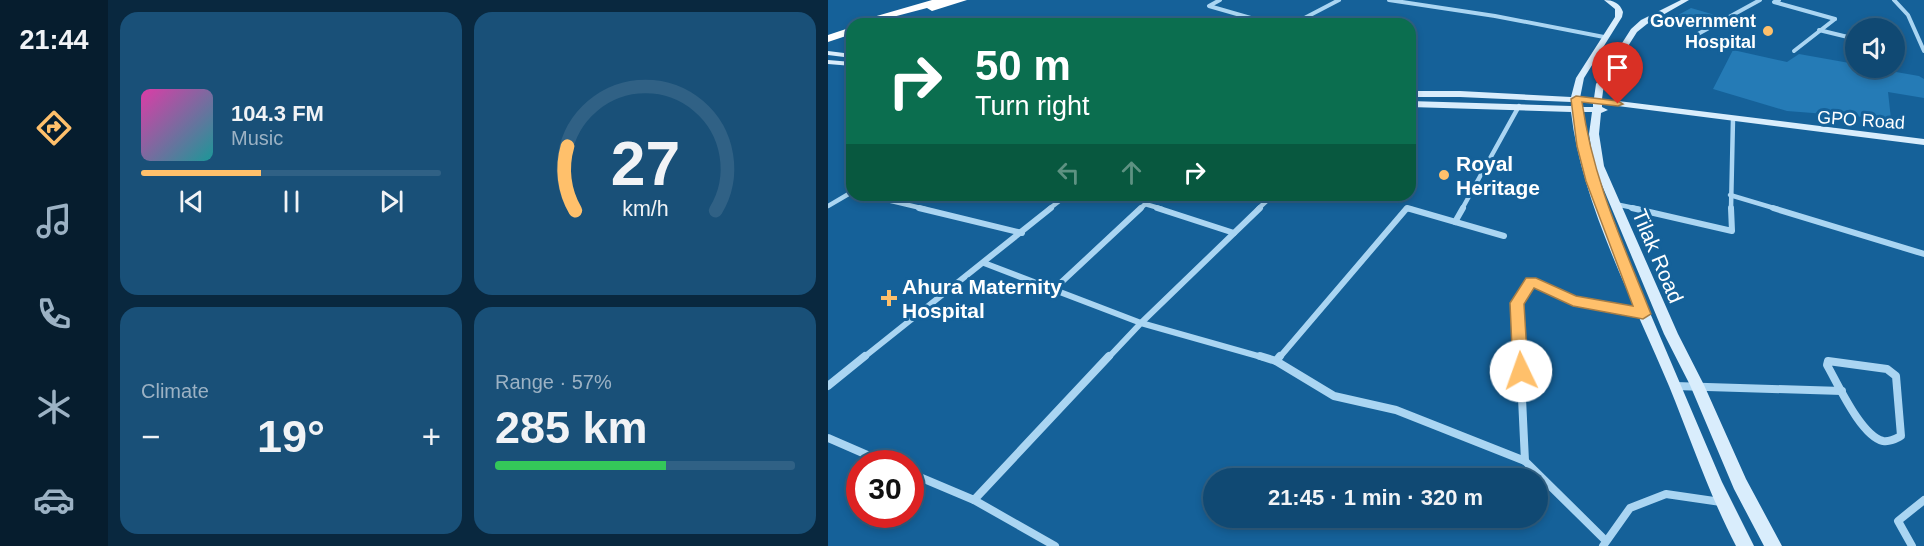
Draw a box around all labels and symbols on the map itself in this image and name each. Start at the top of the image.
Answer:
place label: Government Hospital [1650,11,1756,52]
marker: Government Hospital [1761,24,1775,38]
pin [1592,42,1643,104]
street label: GPO Road [1816,107,1906,133]
place label: Royal Heritage [1456,152,1540,199]
marker: Royal Heritage [1437,168,1451,182]
street label: Tilak Road [1628,206,1688,306]
place label: Ahura Maternity Hospital [902,275,1062,322]
marker: Ahura Maternity Hospital [880,289,898,307]
position arrow [1489,339,1553,403]
speed limit sign: 30 [846,450,924,528]

